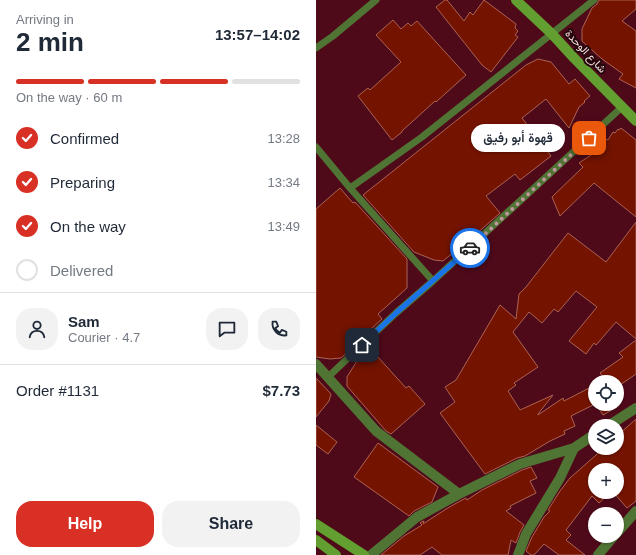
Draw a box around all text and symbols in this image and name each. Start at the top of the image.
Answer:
text: Arriving in [16,12,74,27]
text: 13:57–14:02 [215,26,300,43]
text: 2 min [16,27,84,57]
street label: شارع الوحدة [562,27,609,76]
text: On the way · 60 m [16,90,122,105]
pin [572,121,606,155]
callout: قهوة أبو رفيق [471,124,565,152]
icon: check [16,127,38,149]
icon: bag [578,127,600,149]
text: Confirmed [50,130,119,147]
text: قهوة أبو رفيق [483,130,553,145]
text: 13:28 [267,131,300,146]
icon: check [16,171,38,193]
text: Preparing [50,174,115,191]
text: 13:34 [267,175,300,190]
icon: check [16,215,38,237]
text: On the way [50,218,126,235]
text: 13:49 [267,219,300,234]
courier [450,228,490,268]
icon: car [459,237,481,259]
text: Delivered [50,262,113,279]
button: person [16,308,58,350]
button: chat [206,308,248,350]
button: phone [258,308,300,350]
text: Sam [68,313,100,330]
pin [345,328,379,362]
text: Courier · 4.7 [68,330,140,345]
icon: home [351,334,373,356]
map controls [588,375,624,543]
button: locate [588,375,624,411]
text: Order #1131 [16,382,99,399]
text: $7.73 [262,382,300,399]
button: layers [588,419,624,455]
button: + [588,463,624,499]
button: Help [16,501,154,547]
button: Share [162,501,300,547]
button: − [588,507,624,543]

